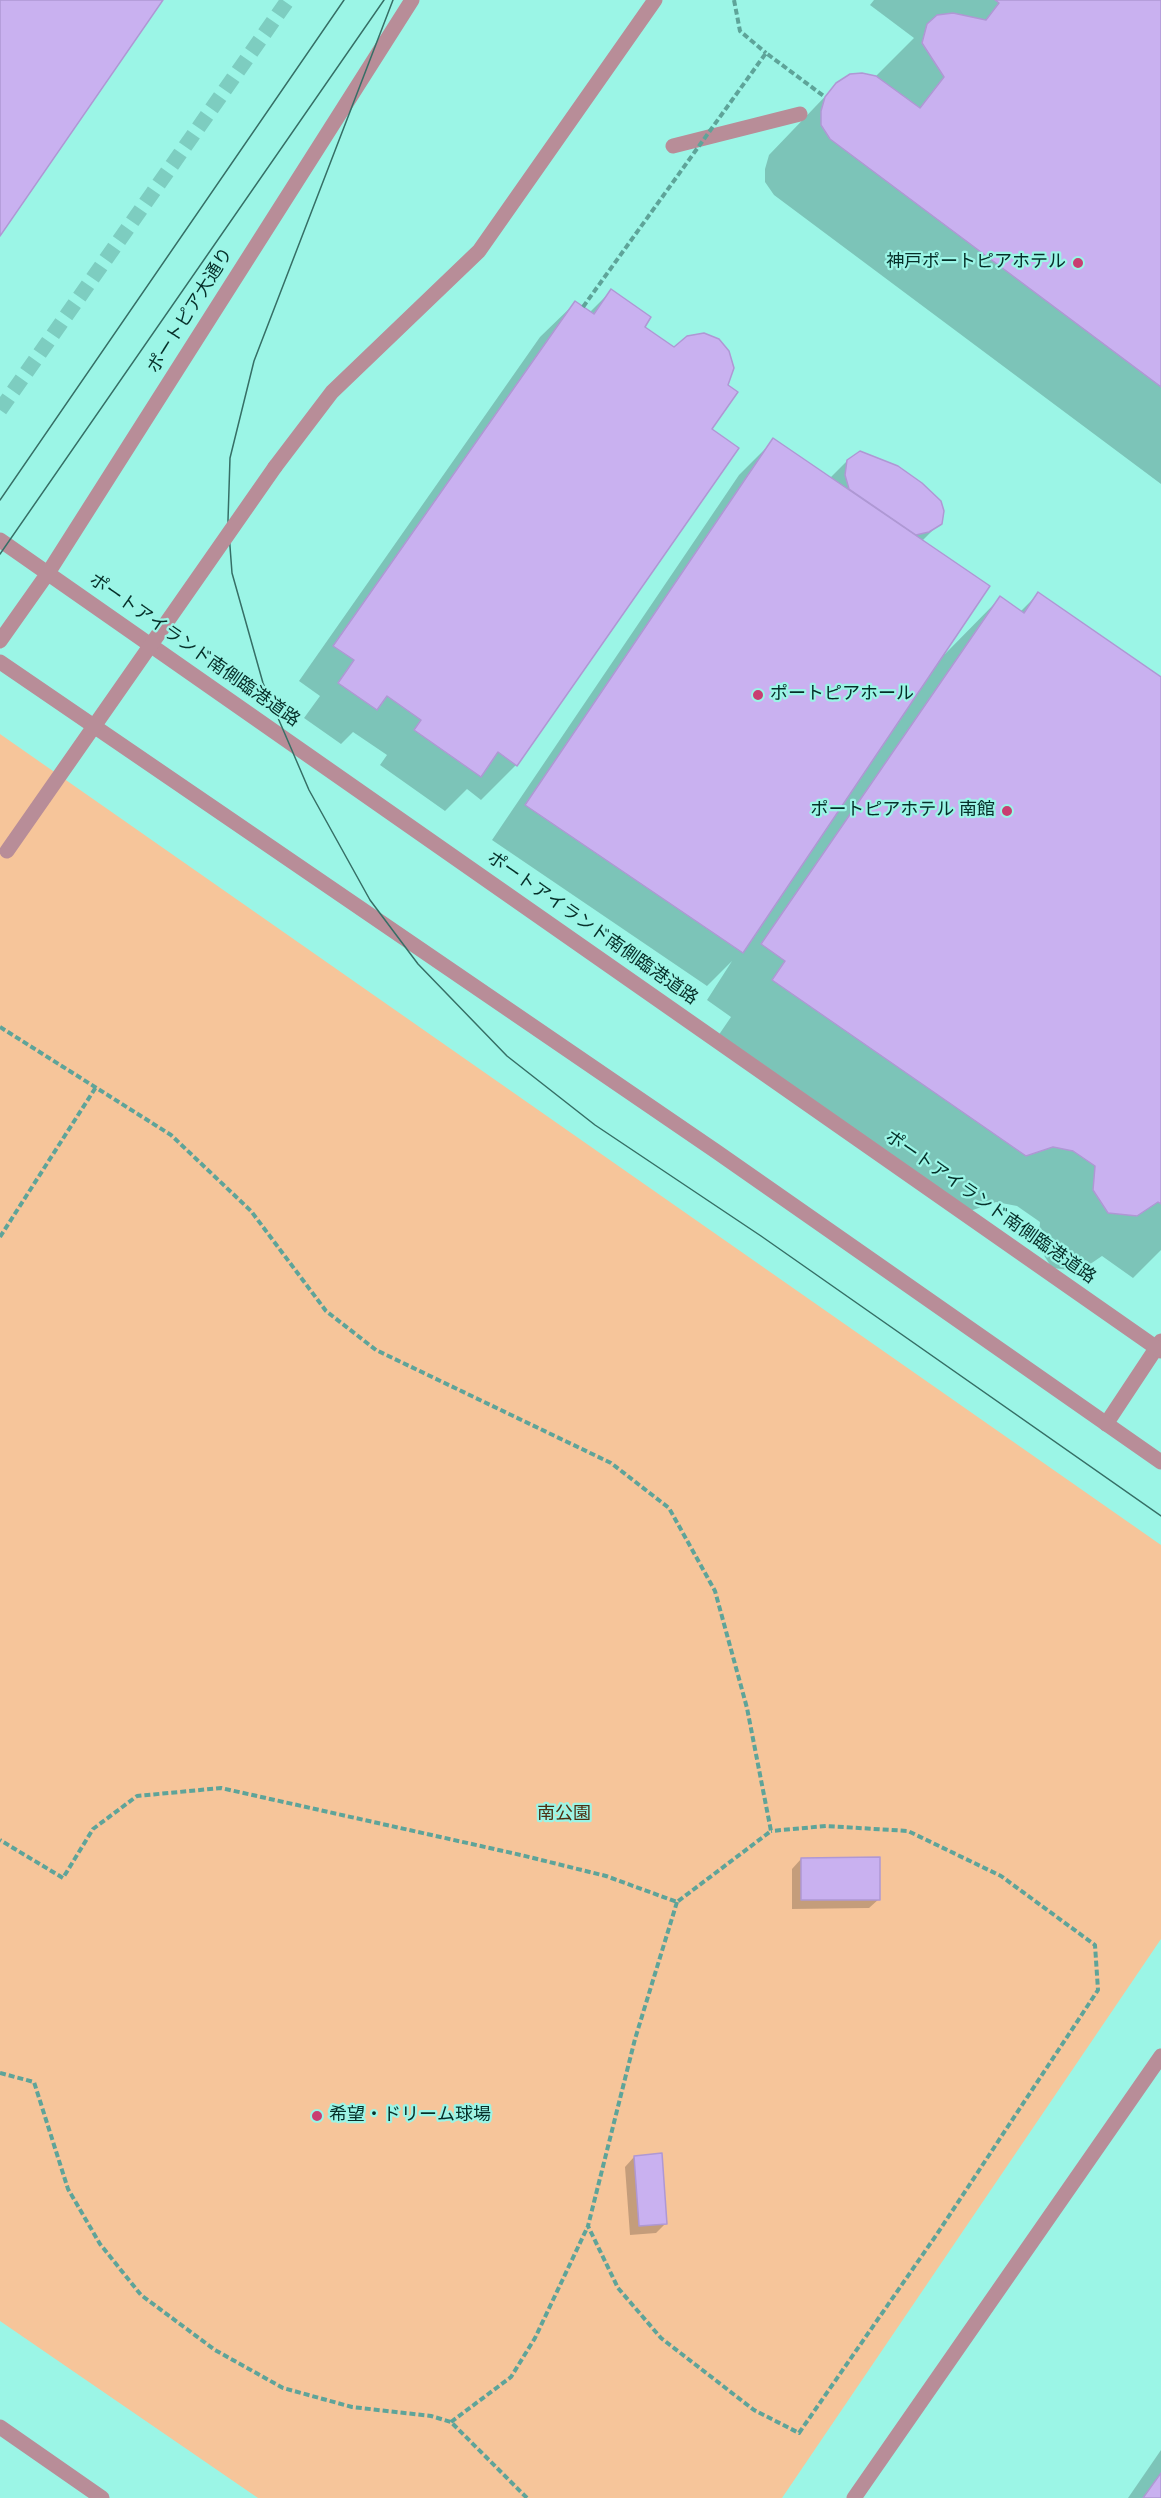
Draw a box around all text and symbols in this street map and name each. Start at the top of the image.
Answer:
street label: ポートピア大通り [144,244,238,378]
place label: 神戸ポートピアホテル [886,252,1066,274]
marker: 神戸ポートピアホテル [1071,256,1085,270]
street label: ポートアイランド南側臨港道路 [85,570,303,732]
place label: ポートピアホール [770,684,914,706]
marker: ポートピアホール [751,688,765,702]
place label: ポートピアホテル 南館 [810,800,995,822]
marker: ポートピアホテル 南館 [1000,804,1014,818]
street label: ポートアイランド南側臨港道路 [483,848,701,1010]
street label: ポートアイランド南側臨港道路 [881,1127,1099,1289]
park label: 南公園 [537,1804,591,1826]
place label: 希望・ドリーム球場 [329,2105,491,2127]
marker: 希望・ドリーム球場 [310,2109,324,2123]

